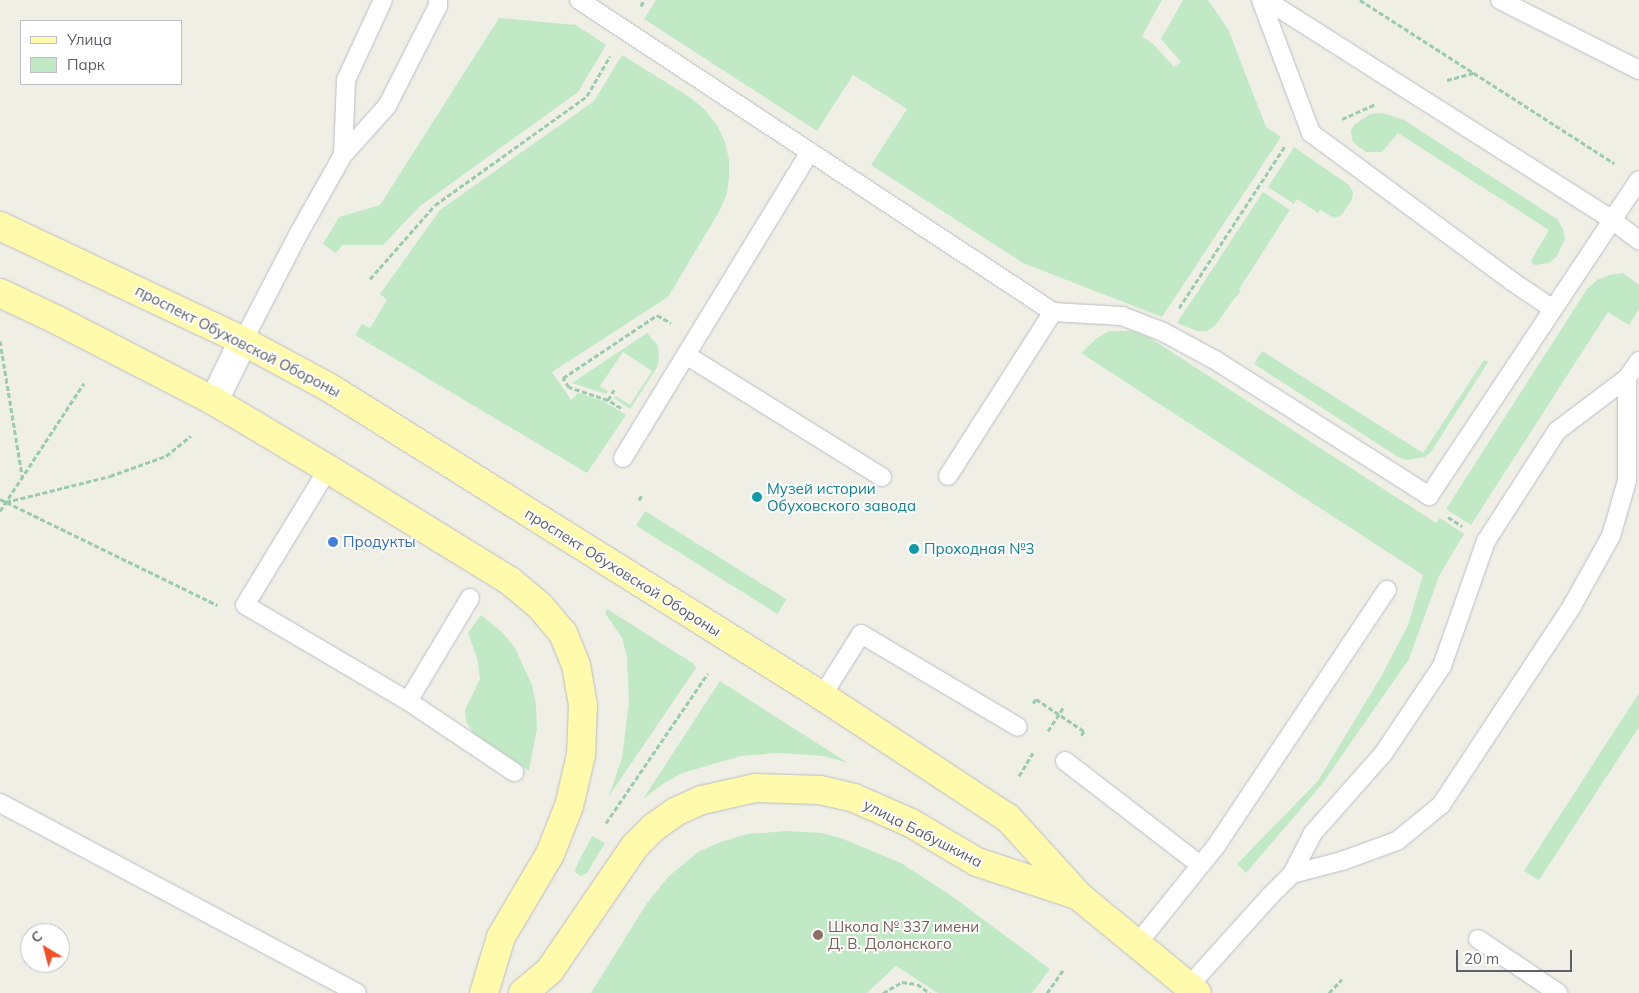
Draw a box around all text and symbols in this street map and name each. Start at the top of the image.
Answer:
legend [20,20,182,85]
text: Улица [67,30,112,49]
text: Парк [67,55,105,74]
street label: проспект Обуховской Обороны [132,281,344,401]
place label: Музей истории Обуховского завода [767,479,916,514]
marker: Музей истории Обуховского завода [751,491,763,503]
street label: проспект Обуховской Обороны [522,504,724,640]
place label: Продукты [343,533,416,551]
marker: Продукты [327,536,339,548]
place label: Проходная №3 [924,540,1035,558]
marker: Проходная №3 [908,543,920,555]
street label: улица Бабушкина [861,795,985,871]
place label: Школа № 337 имени Д. В. Долонского [828,917,979,952]
north arrow [20,923,70,973]
text: С [27,927,46,947]
marker: Школа № 337 имени Д. В. Долонского [812,929,824,941]
scale bar [1459,940,1575,972]
text: 20 m [1464,949,1499,968]

